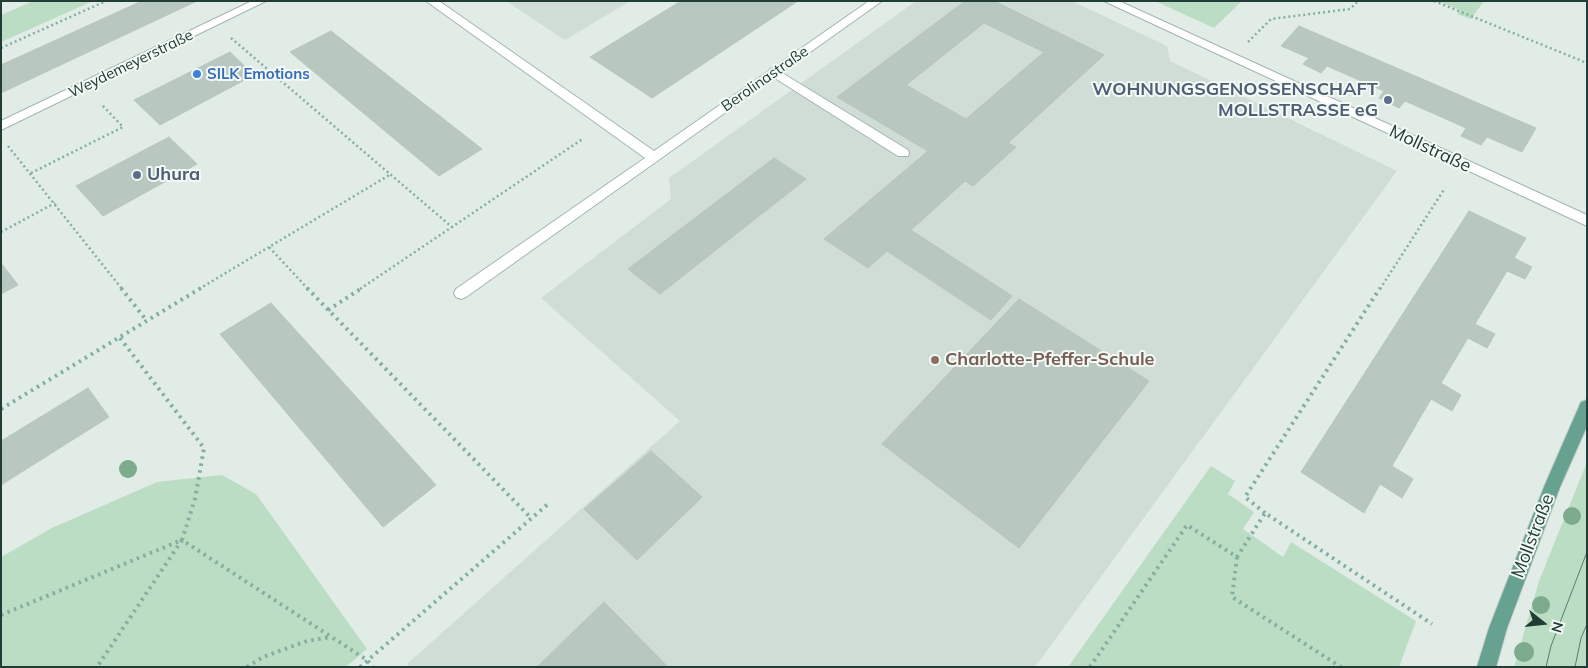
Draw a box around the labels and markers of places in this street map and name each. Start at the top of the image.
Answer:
place label: SILK Emotions [207,65,310,83]
marker: SILK Emotions [191,68,203,80]
place label: WOHNUNGSGENOSSENSCHAFT MOLLSTRASSE eG [1092,79,1378,122]
marker: WOHNUNGSGENOSSENSCHAFT MOLLSTRASSE eG [1382,94,1394,106]
place label: Uhura [147,164,200,186]
marker: Uhura [131,169,143,181]
place label: Charlotte-Pfeffer-Schule [945,349,1154,371]
marker: Charlotte-Pfeffer-Schule [929,354,941,366]

